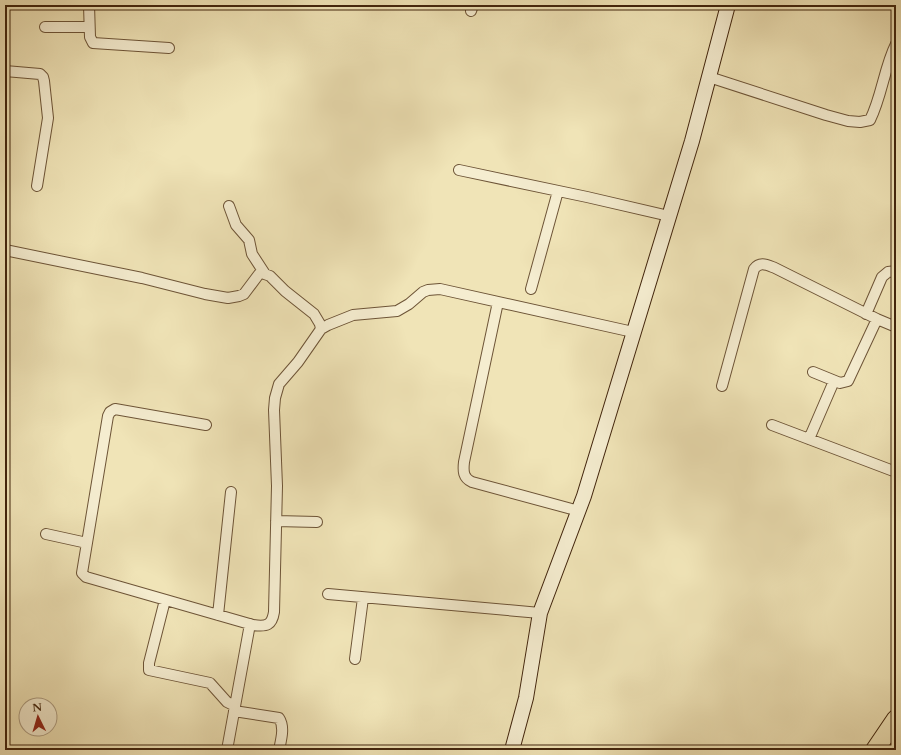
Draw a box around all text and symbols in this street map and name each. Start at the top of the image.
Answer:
north arrow [18,697,58,737]
text: N [32,700,43,715]

